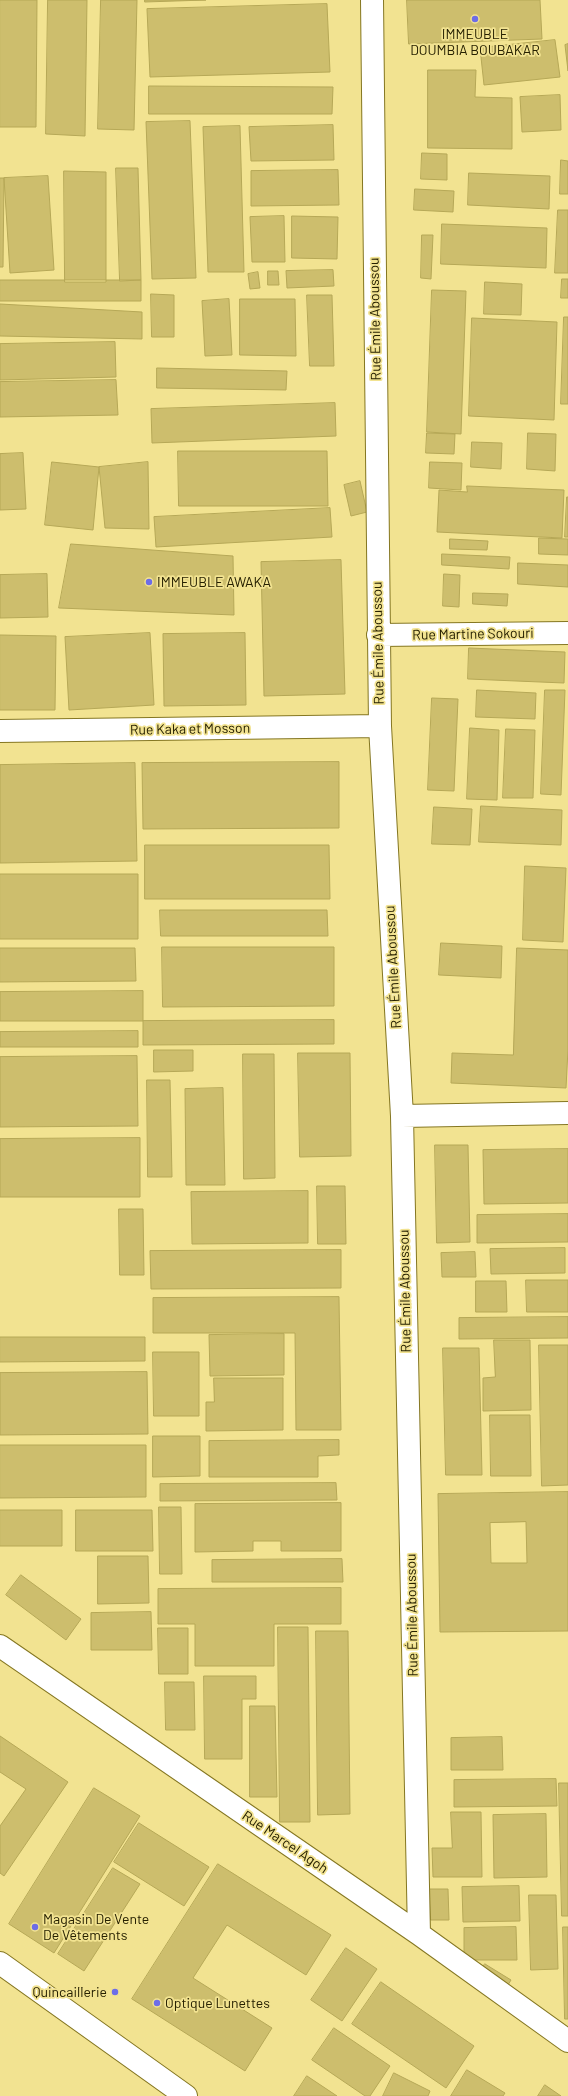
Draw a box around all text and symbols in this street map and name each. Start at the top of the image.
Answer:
marker: IMMEUBLE DOUMBIA BOUBAKAR [470,14,480,24]
place label: IMMEUBLE DOUMBIA BOUBAKAR [410,26,540,58]
street label: Rue Émile Aboussou [366,257,384,381]
place label: IMMEUBLE AWAKA [157,574,271,590]
marker: IMMEUBLE AWAKA [144,577,154,587]
street label: Rue Émile Aboussou [369,581,387,705]
street label: Rue Martine Sokouri [412,625,534,643]
street label: Rue Kaka et Mosson [130,720,250,738]
street label: Rue Émile Aboussou [381,905,405,1029]
street label: Rue Émile Aboussou [396,1229,414,1353]
street label: Rue Émile Aboussou [403,1553,421,1677]
street label: Rue Marcel Agoh [239,1807,331,1877]
place label: Magasin De Vente De Vêtements [43,1911,149,1944]
marker: Magasin De Vente De Vêtements [30,1922,40,1932]
place label: Quincaillerie [32,1984,107,2000]
marker: Quincaillerie [110,1987,120,1997]
place label: Optique Lunettes [165,1995,270,2011]
marker: Optique Lunettes [152,1998,162,2008]

